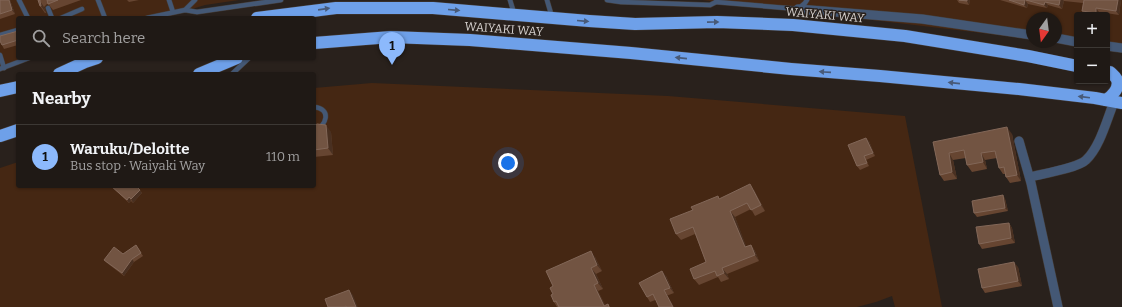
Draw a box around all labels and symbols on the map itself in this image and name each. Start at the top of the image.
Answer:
street label: WAIYAKI WAY [785,5,865,25]
one-way arrow [318,6,330,12]
one-way arrow [448,6,460,13]
north arrow [1026,12,1062,48]
one-way arrow [577,17,589,24]
street label: WAIYAKI WAY [464,19,544,39]
one-way arrow [707,19,720,25]
pin: 1 [379,32,405,65]
one-way arrow [675,55,687,61]
one-way arrow [819,68,831,75]
one-way arrow [948,80,960,86]
one-way arrow [1077,94,1090,100]
your location [498,153,518,173]

